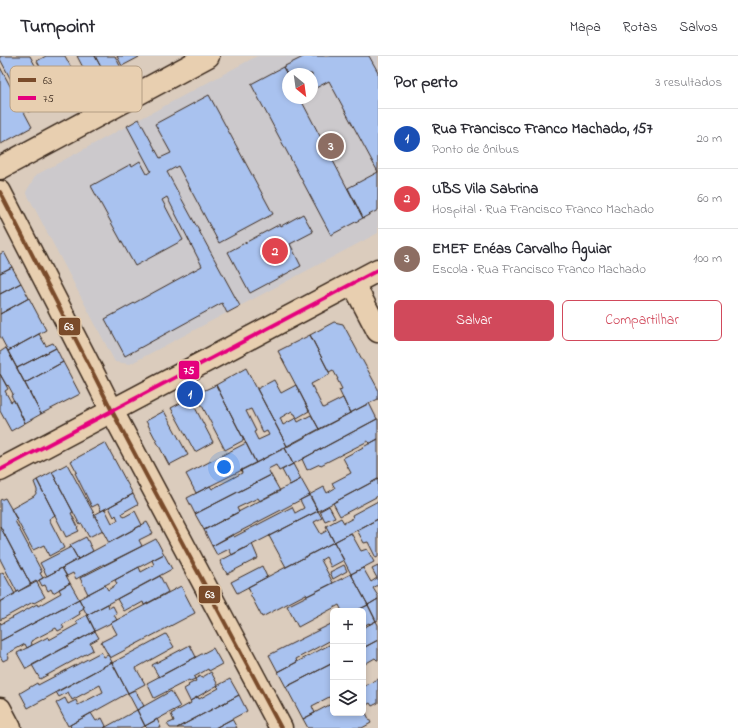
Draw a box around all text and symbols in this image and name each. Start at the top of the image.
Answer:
text: Turnpoint [20,14,95,41]
text: Mapa [570,17,601,38]
text: Rotas [623,17,657,38]
text: Salvos [679,17,718,38]
legend [10,66,142,112]
north arrow [282,68,318,104]
text: Por perto [394,70,458,95]
text: 63 [43,73,53,89]
text: 3 resultados [655,73,722,92]
text: 75 [43,91,54,107]
text: Rua Francisco Franco Machado, 157 [432,118,653,140]
text: 1 [405,129,409,148]
text: 20 m [697,129,722,148]
pin: 3 [318,131,344,161]
text: Ponto de ônibus [432,140,519,159]
text: UBS Vila Sabrina [432,178,538,200]
text: 2 [404,189,410,208]
text: 60 m [697,189,722,208]
text: Hospital · Rua Francisco Franco Machado [432,200,654,219]
pin: 2 [262,236,288,266]
text: EMEF Enéas Carvalho Aguiar [432,238,612,260]
text: 3 [404,249,410,268]
text: 100 m [693,249,722,268]
text: Escola · Rua Francisco Franco Machado [432,260,646,279]
button: Salvar [394,300,554,341]
button: Compartilhar [562,300,722,341]
line badge: 63 [58,317,81,336]
text: 63 [63,319,74,335]
line badge: 75 [178,360,200,380]
text: 75 [184,363,195,379]
pin: 1 [177,379,203,409]
your location [214,457,234,477]
line badge: 63 [198,585,221,604]
text: 63 [204,587,215,603]
map controls [330,608,366,716]
button: + [330,608,366,644]
button: − [330,644,366,680]
button: layers [330,680,366,716]

